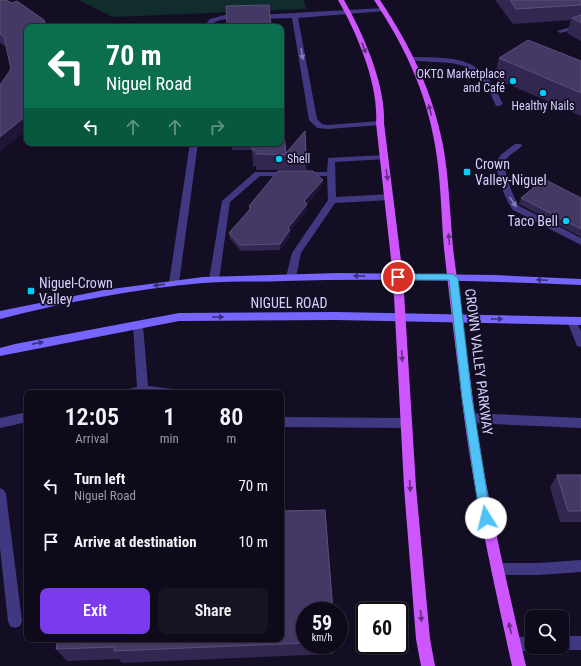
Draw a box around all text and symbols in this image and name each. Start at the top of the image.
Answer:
text: 70 m [106,39,162,72]
icon: left [40,40,92,92]
one-way arrow [361,42,367,54]
one-way arrow [299,48,305,61]
place label: OKTΩ Marketplace and Café [417,67,505,95]
text: Niguel Road [106,73,192,94]
marker: OKTΩ Marketplace and Café [508,76,518,86]
marker: Healthy Nails [538,88,548,98]
place label: Healthy Nails [512,99,574,113]
one-way arrow [427,104,433,117]
icon: left [80,116,102,138]
icon: ahead [122,116,144,138]
icon: ahead [164,116,186,138]
icon: right [206,116,228,138]
place label: Shell [287,152,310,166]
marker: Shell [274,154,284,164]
place label: Crown Valley-Niguel [475,156,547,188]
marker: Crown Valley-Niguel [462,167,472,177]
one-way arrow [384,169,390,181]
one-way arrow [509,196,516,208]
place label: Taco Bell [507,213,558,229]
marker: Taco Bell [561,216,571,226]
one-way arrow [445,233,452,245]
pin [381,260,415,294]
icon: arrive [387,266,409,288]
one-way arrow [352,273,365,279]
place label: Niguel-Crown Valley [39,275,113,307]
one-way arrow [535,277,548,283]
one-way arrow [153,282,165,288]
marker: Niguel-Crown Valley [26,286,36,296]
street label: CROWN VALLEY PARKWAY [462,288,496,437]
street label: NIGUEL ROAD [251,295,327,311]
one-way arrow [212,314,225,320]
one-way arrow [491,315,503,322]
one-way arrow [32,340,44,346]
one-way arrow [398,350,405,362]
text: 12:05 [65,403,119,431]
text: 1 [163,403,175,431]
text: 80 [219,403,243,431]
text: Arrival [75,431,108,446]
text: min [160,431,179,446]
text: m [226,431,236,446]
text: Turn left [74,470,125,488]
icon: left [40,475,62,497]
text: 70 m [238,477,268,495]
one-way arrow [406,480,413,492]
text: Niguel Road [74,488,136,503]
position arrow [465,497,507,539]
icon: arrive [40,531,62,553]
text: Arrive at destination [74,533,197,551]
text: 10 m [238,533,268,551]
button: Exit [40,588,150,634]
button: Share [158,588,268,634]
speed limit sign: 60 [356,602,408,654]
one-way arrow [418,610,425,622]
map controls [525,610,569,654]
button: search [525,610,569,654]
text: 59 [312,611,332,635]
one-way arrow [507,622,513,634]
text: km/h [312,632,332,643]

